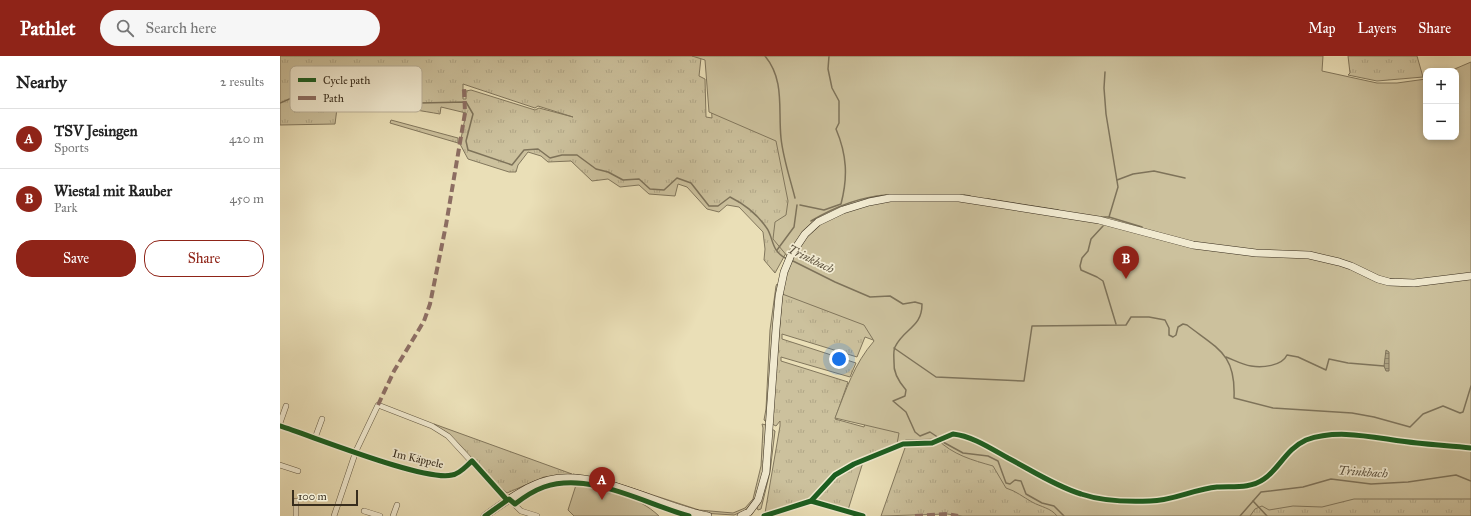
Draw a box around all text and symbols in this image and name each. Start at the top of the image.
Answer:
search box [100,10,380,46]
text: Pathlet [20,17,76,40]
icon: search [114,17,136,39]
text: Search here [146,19,217,37]
text: Map [1308,20,1336,37]
text: Layers [1358,20,1396,37]
text: Share [1418,20,1451,37]
legend [290,66,422,112]
map controls [1423,68,1459,140]
button: + [1423,68,1459,104]
text: Nearby [16,72,67,93]
text: 2 results [220,74,264,90]
text: Cycle path [323,74,370,87]
text: Path [323,92,344,105]
button: − [1423,104,1459,140]
text: TSV Jesingen [54,122,138,140]
text: A [25,131,33,147]
text: 420 m [229,131,264,147]
text: Sports [54,140,89,156]
text: Wiestal mit Rauber [54,182,172,200]
text: B [25,191,33,207]
text: 450 m [229,191,264,207]
text: Park [54,200,78,216]
button: Save [16,240,136,277]
button: Share [144,240,264,277]
water label: Trinkbach [786,242,837,276]
pin: B [1113,246,1139,279]
your location [829,349,849,369]
street label: Im Käppele [391,447,445,471]
water label: Trinkbach [1338,463,1388,481]
pin: A [589,467,615,500]
scale bar [292,488,358,507]
text: 100 m [298,490,327,503]

